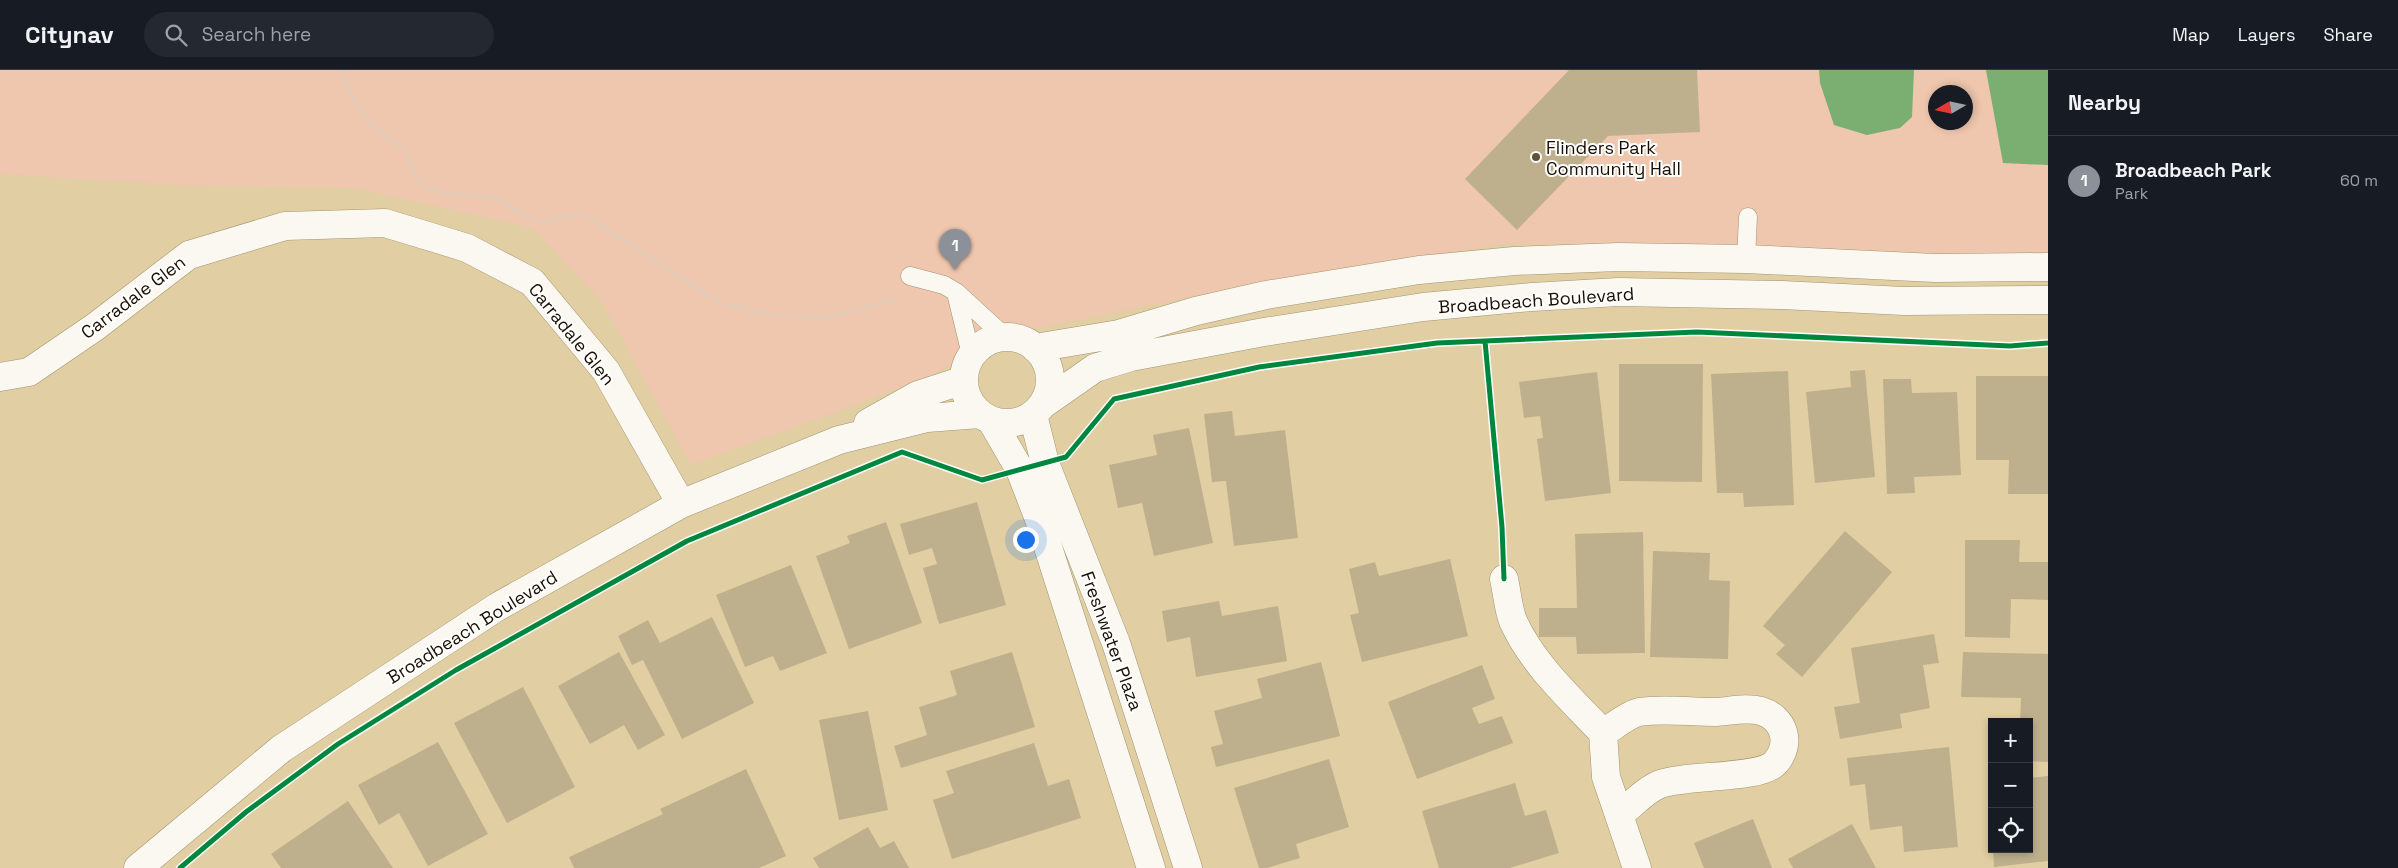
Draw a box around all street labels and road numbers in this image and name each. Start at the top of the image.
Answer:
street label: Carradale Glen [76,250,190,344]
street label: Carradale Glen [524,278,620,390]
street label: Broadbeach Boulevard [1437,282,1635,318]
street label: Broadbeach Boulevard [383,565,561,689]
street label: Freshwater Plaza [1076,568,1148,714]

